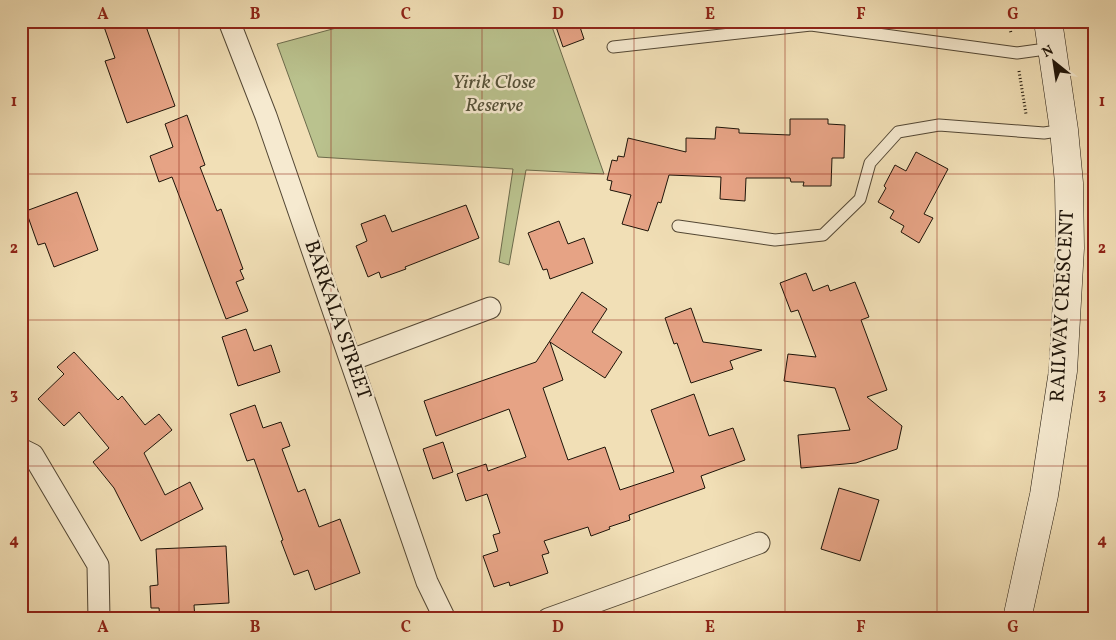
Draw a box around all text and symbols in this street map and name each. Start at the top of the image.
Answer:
text: A [97,4,109,26]
text: B [250,4,261,26]
text: C [401,4,411,26]
text: D [552,4,564,26]
text: E [705,4,715,26]
text: F [856,4,866,26]
text: G [1007,4,1019,26]
north arrow [1028,38,1078,88]
text: N [1039,41,1057,63]
park label: Yirik Close Reserve [452,69,536,120]
text: 1 [11,91,17,113]
text: 1 [1099,91,1105,113]
street label: RAILWAY CRESCENT [1044,209,1082,403]
street label: BARKALA STREET [297,236,378,404]
text: 2 [10,238,18,260]
text: 2 [1098,238,1106,260]
text: 3 [10,384,18,406]
text: 3 [1098,384,1106,406]
text: 4 [9,530,19,552]
text: 4 [1097,530,1107,552]
text: A [97,617,109,639]
text: B [250,617,261,639]
text: C [401,617,411,639]
text: D [552,617,564,639]
text: E [705,617,715,639]
text: F [856,617,866,639]
text: G [1007,617,1019,639]

